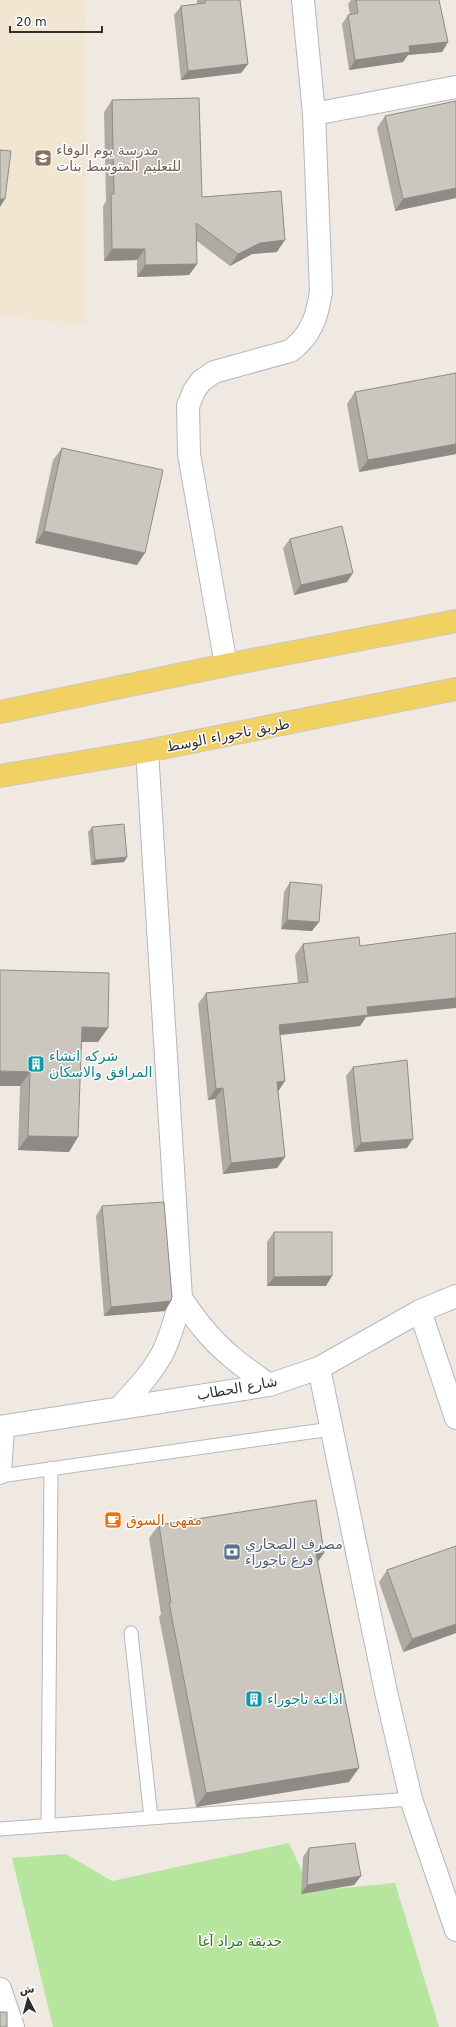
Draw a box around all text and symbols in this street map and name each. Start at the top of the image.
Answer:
scale bar [10,8,102,34]
text: 20 m [16,15,47,29]
place label: مدرسة يوم الوفاء للتعليم المتوسط بنات [56,142,181,175]
school or university icon: مدرسة يوم الوفاء للتعليم المتوسط بنات [33,148,53,168]
street label: طريق تاجوراء الوسط [165,715,291,756]
place label: شركه انشاء المرافق والاسكان [49,1048,152,1081]
building icon: شركه انشاء المرافق والاسكان [26,1054,46,1074]
street label: شارع الحطاب [195,1373,279,1404]
cafe icon: مقهى السوق [103,1510,123,1530]
place label: مقهى السوق [126,1512,202,1529]
place label: مصرف الصحاري فرع تاجوراء [245,1536,343,1569]
bank icon: مصرف الصحاري فرع تاجوراء [222,1542,242,1562]
building icon: اذاعة تاجوراء [244,1689,264,1709]
place label: اذاعة تاجوراء [267,1691,343,1708]
park label: حديقة مراد آغا [198,1933,282,1950]
north arrow [8,1979,48,2019]
text: ش [19,1982,35,1997]

